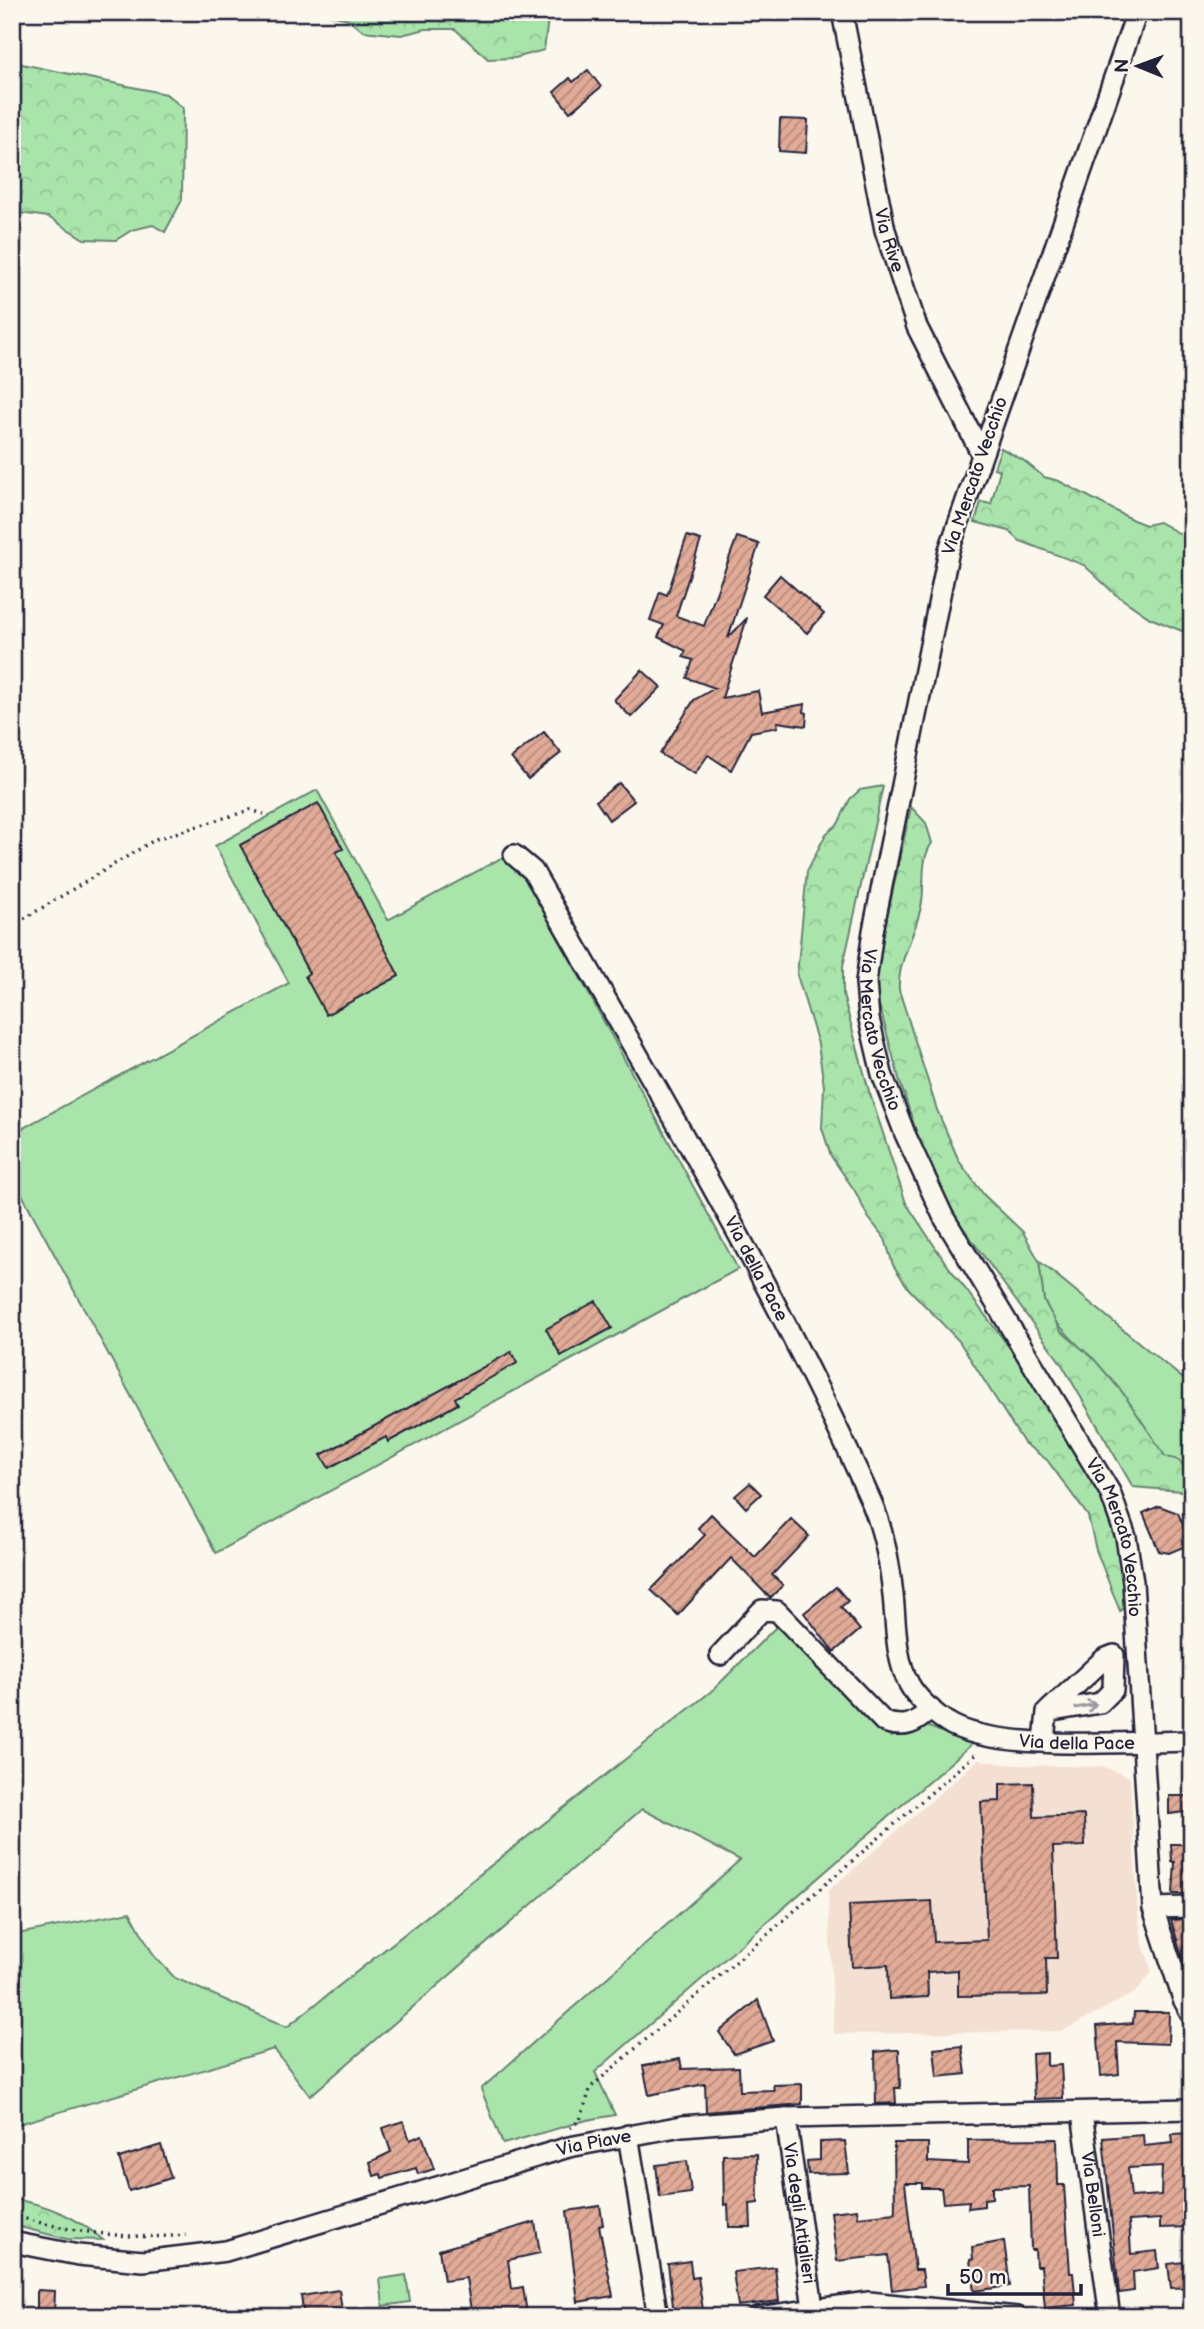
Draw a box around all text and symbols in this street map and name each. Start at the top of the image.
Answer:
north arrow [1102,32,1172,102]
text: N [1111,58,1134,73]
street label: Via Rive [870,206,909,275]
street label: Via Mercato Vecchio [938,394,1012,558]
street label: Via Mercato Vecchio [855,947,906,1114]
street label: Via della Pace [720,1213,793,1325]
street label: Via Mercato Vecchio [1081,1454,1146,1618]
one-way arrow [1074,1699,1097,1712]
street label: Via della Pace [1018,1730,1135,1754]
street label: Via Piave [554,2125,633,2161]
street label: Via degli Artiglieri [779,2141,820,2285]
street label: Via Belloni [1077,2150,1109,2238]
scale bar [948,2252,1082,2296]
text: 50 m [959,2265,1006,2290]

